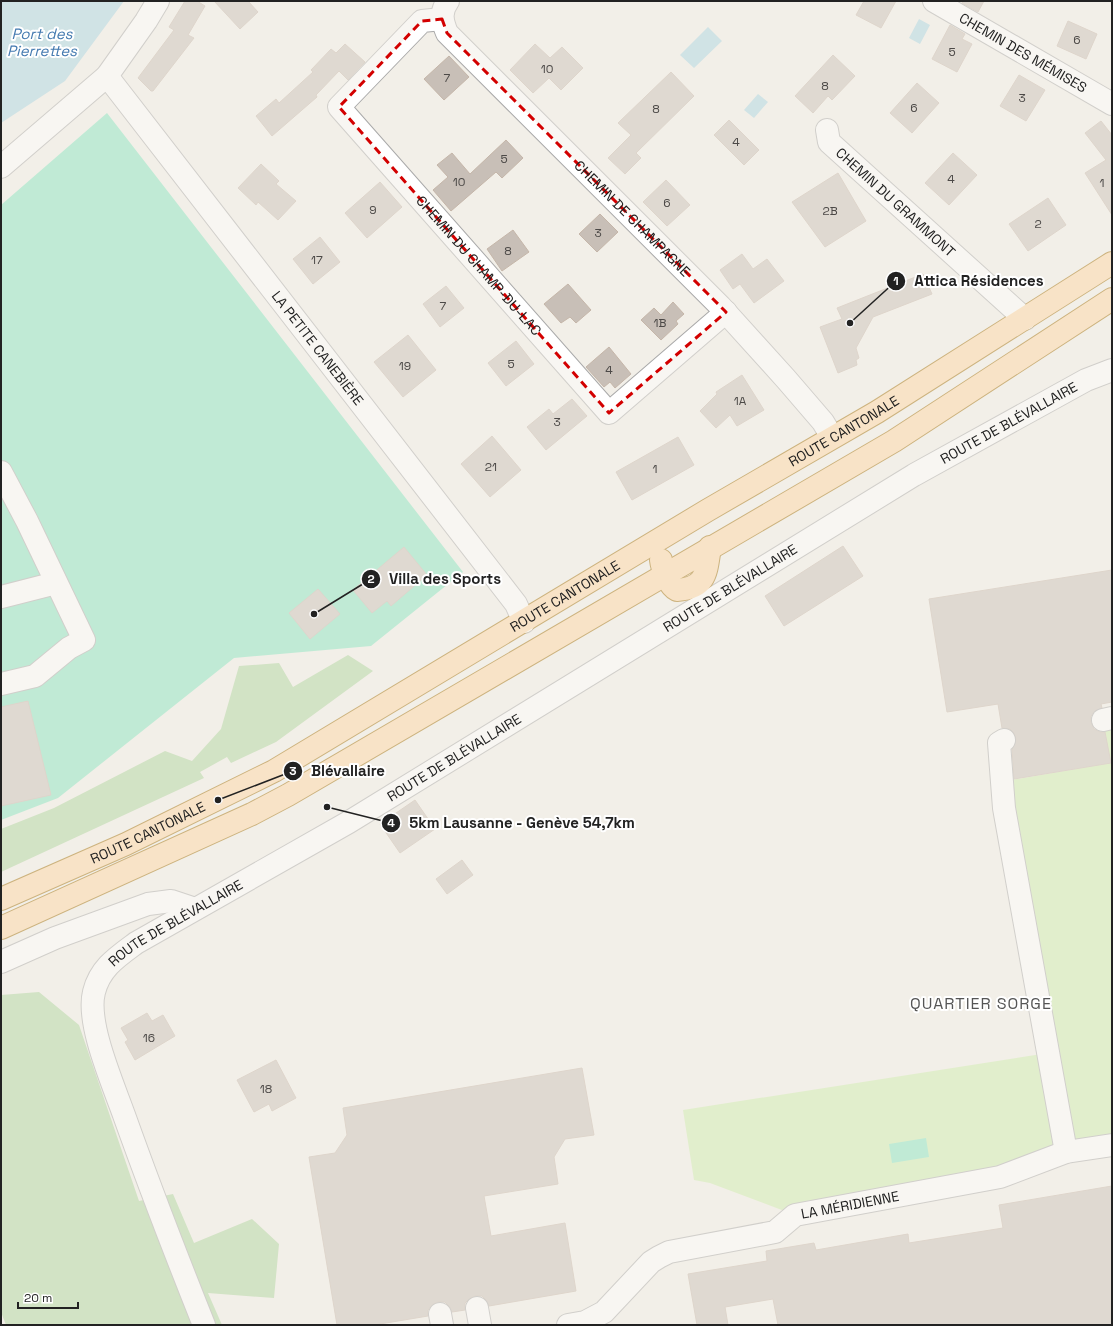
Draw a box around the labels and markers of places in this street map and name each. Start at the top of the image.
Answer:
callout: Attica Résidences [886,268,1051,295]
callout: Villa des Sports [361,566,509,593]
callout: Blévallaire [283,757,393,784]
callout: 5km Lausanne - Genève 54,7km [381,809,643,836]

